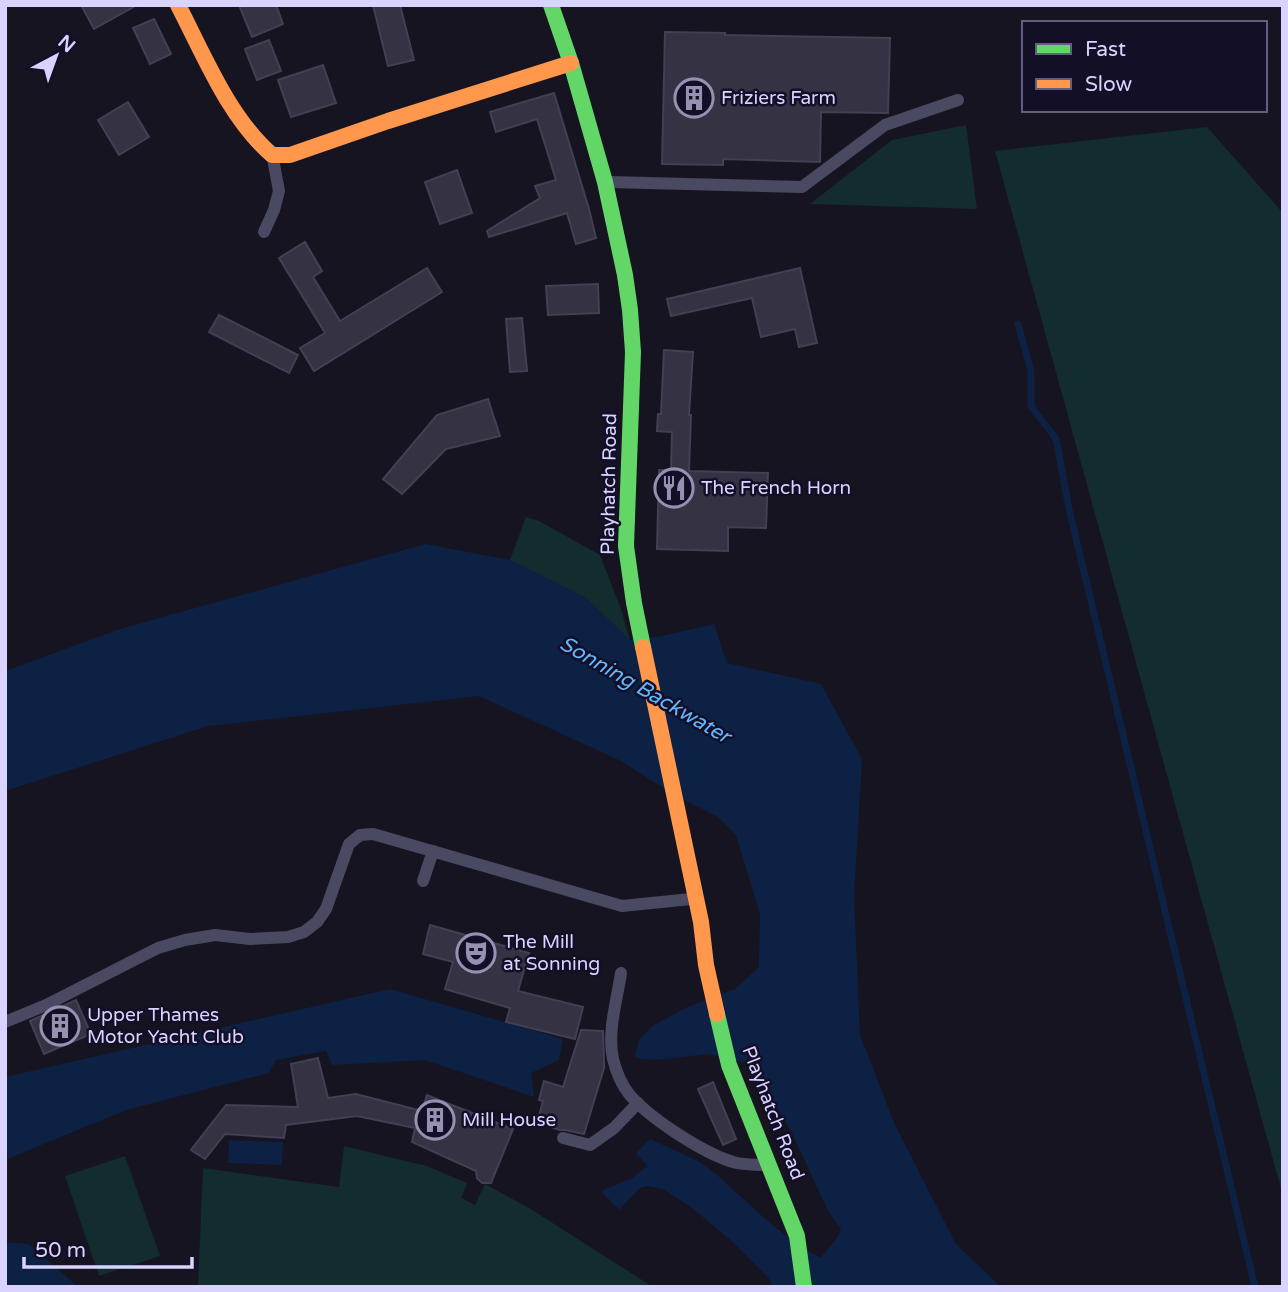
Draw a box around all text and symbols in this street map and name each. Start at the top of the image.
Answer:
north arrow [21,21,91,91]
legend [1022,21,1267,112]
text: N [54,31,79,57]
text: Fast [1085,37,1126,62]
text: Slow [1085,72,1133,97]
building icon: Friziers Farm [673,77,715,119]
place label: Friziers Farm [721,87,836,109]
street label: Playhatch Road [597,413,621,555]
restaurant icon: The French Horn [653,467,695,509]
place label: The French Horn [701,477,851,499]
water label: Sonning Backwater [555,631,737,751]
place label: The Mill at Sonning [503,931,600,975]
theatre icon: The Mill at Sonning [455,932,497,974]
place label: Upper Thames Motor Yacht Club [87,1004,244,1048]
building icon: Upper Thames Motor Yacht Club [39,1005,81,1047]
street label: Playhatch Road [737,1043,809,1183]
building icon: Mill House [414,1099,456,1141]
place label: Mill House [462,1109,556,1131]
scale bar [24,1226,192,1270]
text: 50 m [35,1238,86,1263]

